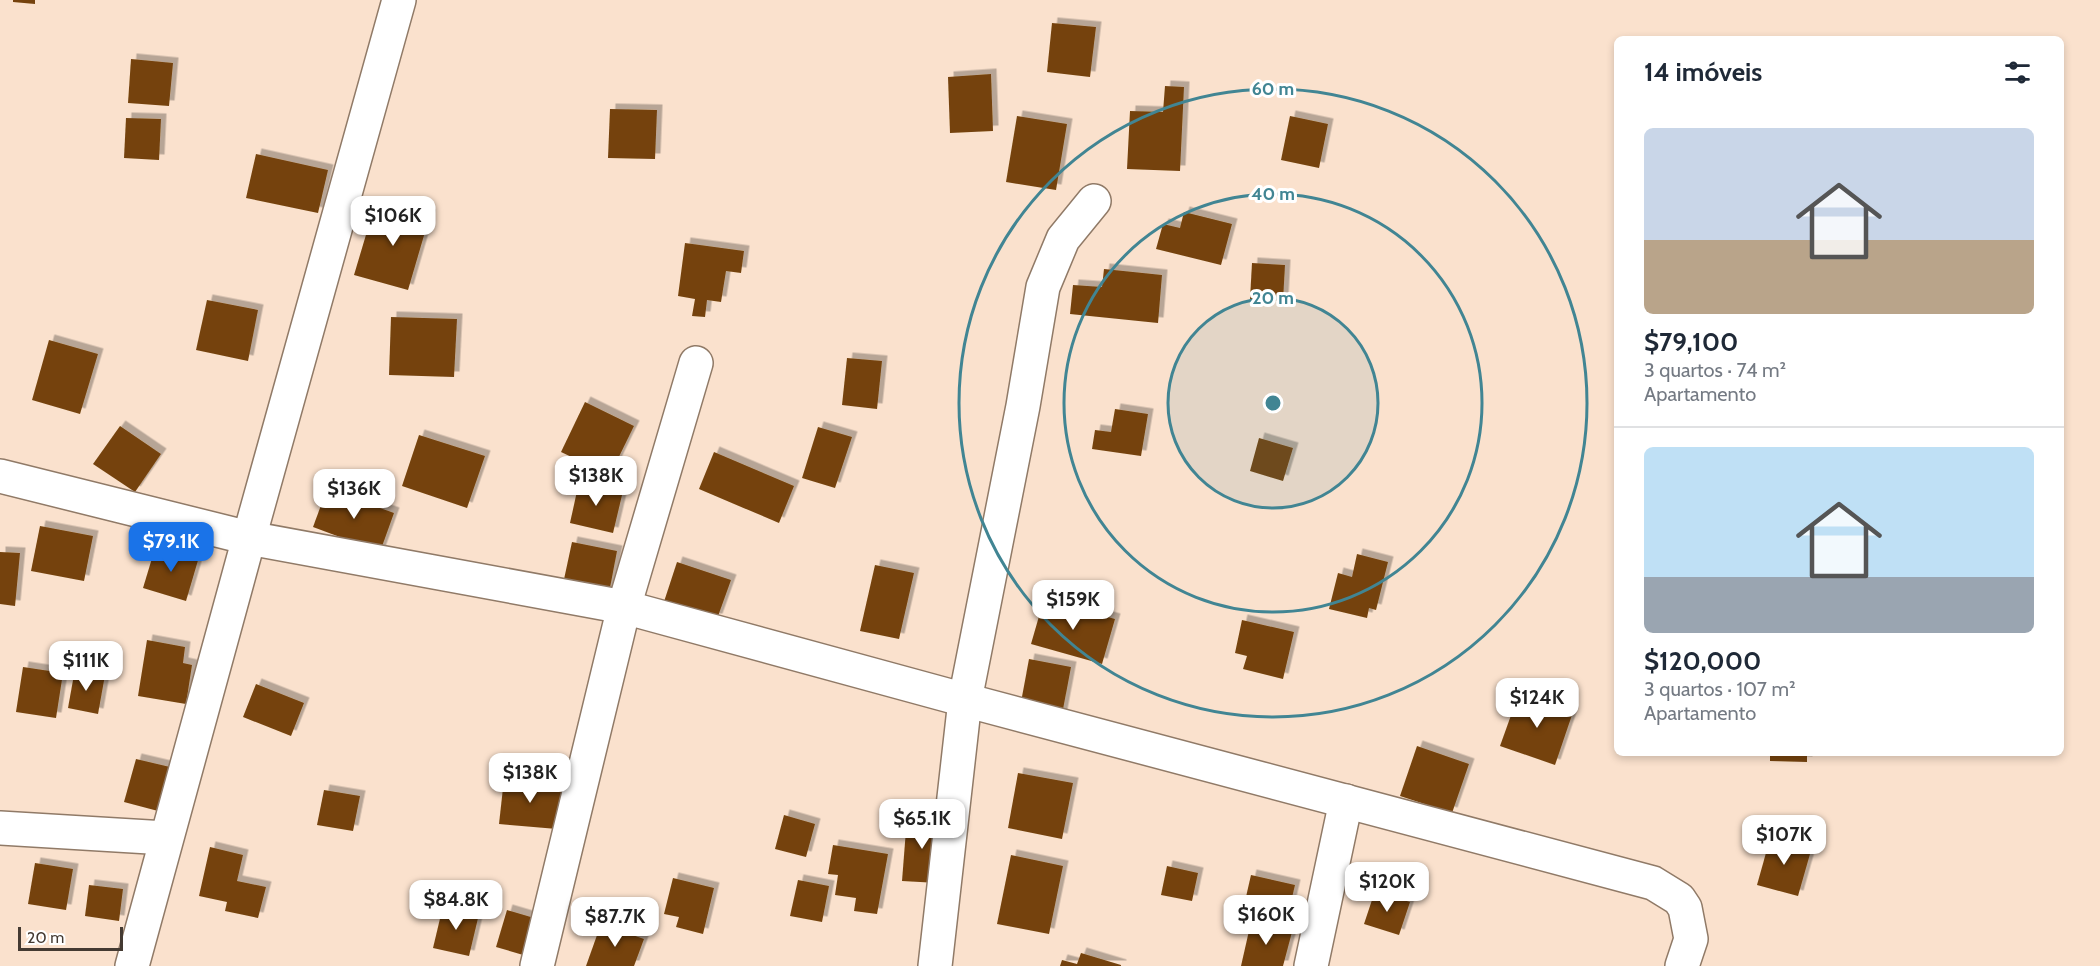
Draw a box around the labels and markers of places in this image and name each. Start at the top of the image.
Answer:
pin: $106K [351,196,435,247]
centre of rings [1263,393,1283,413]
pin: $138K [554,456,638,507]
pin: $136K [312,469,396,520]
pin: $79.1K [122,522,220,573]
pin: $159K [1031,580,1115,631]
pin: $111K [44,641,128,692]
pin: $124K [1495,678,1579,729]
pin: $138K [488,753,572,804]
pin: $65.1K [873,799,971,850]
pin: $107K [1742,815,1826,866]
pin: $120K [1345,862,1429,913]
pin: $84.8K [407,880,505,931]
pin: $160K [1224,895,1308,946]
pin: $87.7K [566,897,664,948]

